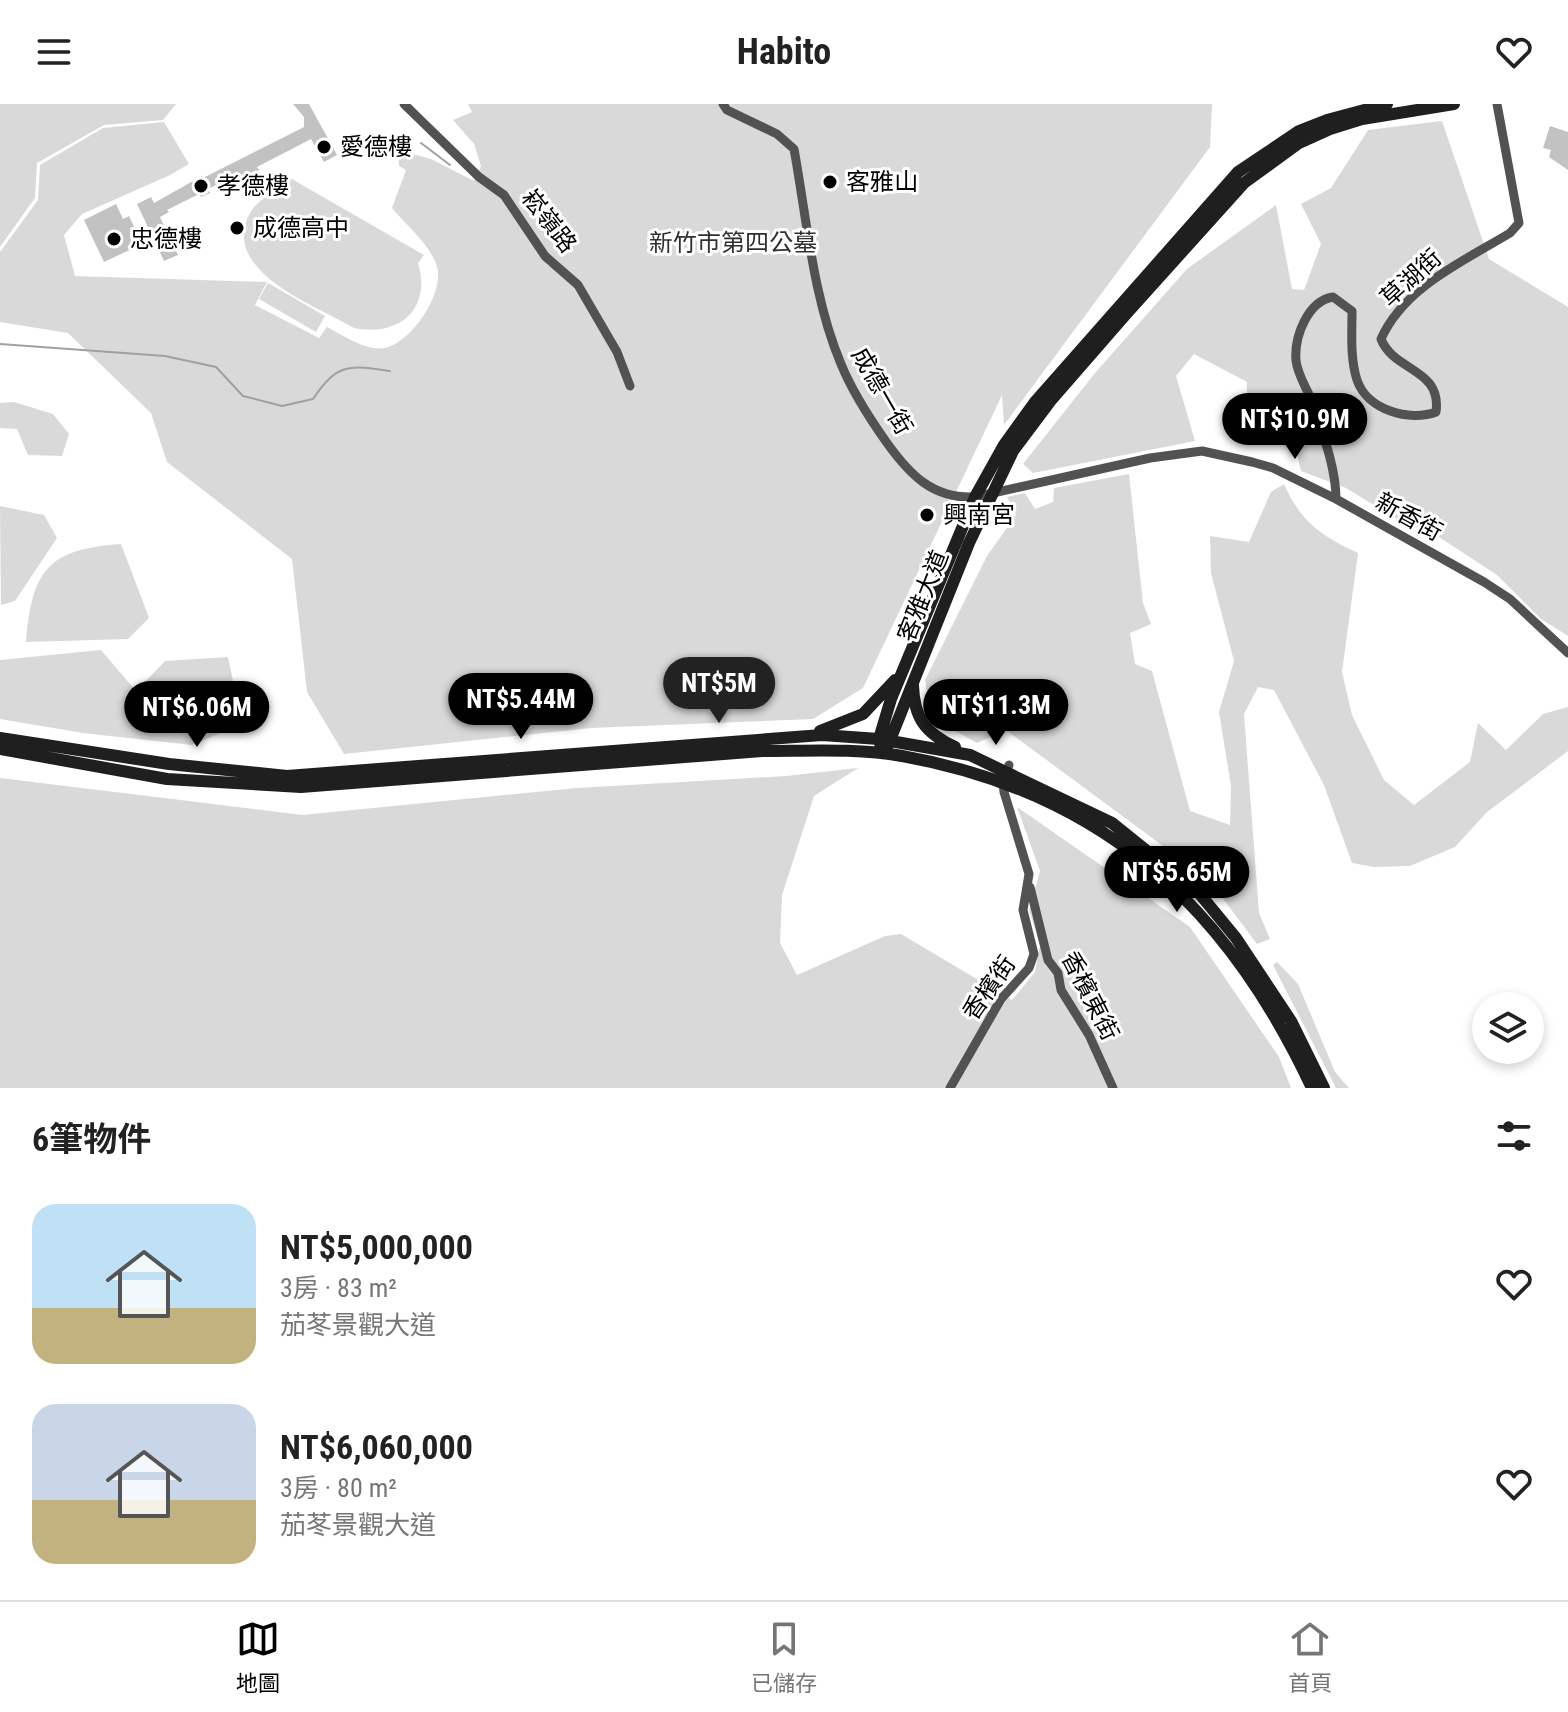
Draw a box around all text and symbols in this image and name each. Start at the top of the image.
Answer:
icon: menu [32,30,76,74]
icon: heart [1492,30,1536,74]
text: Habito [737,31,831,73]
place label: 愛德樓 [340,133,412,161]
marker: 愛德樓 [315,138,333,156]
place label: 客雅山 [846,168,918,196]
place label: 孝德樓 [217,172,289,200]
marker: 客雅山 [821,173,839,191]
marker: 孝德樓 [192,177,210,195]
street label: 崧嶺路 [516,184,582,258]
place label: 成德高中 [253,214,349,242]
marker: 成德高中 [228,219,246,237]
place label: 忠德樓 [130,225,202,253]
park label: 新竹市第四公墓 [649,229,817,257]
marker: 忠德樓 [105,230,123,248]
street label: 草湖街 [1375,244,1447,312]
street label: 成德一街 [846,342,918,440]
pin: NT$10.9M [1212,393,1378,461]
text: NT$10.9M [1240,404,1350,434]
street label: 新香街 [1371,487,1447,547]
place label: 興南宮 [943,501,1015,529]
marker: 興南宮 [918,506,936,524]
street label: 客雅大道 [892,546,954,646]
pin: NT$5M [663,657,775,725]
text: NT$5M [681,668,757,698]
pin: NT$5.44M [438,673,604,741]
pin: NT$11.3M [913,679,1079,747]
pin: NT$6.06M [114,681,280,749]
text: NT$5.44M [466,684,576,714]
text: NT$11.3M [941,690,1051,720]
text: NT$6.06M [142,692,252,722]
pin: NT$5.65M [1094,846,1260,914]
text: NT$5.65M [1122,857,1232,887]
street label: 香檳東街 [1056,947,1124,1045]
street label: 香檳街 [957,950,1021,1026]
map controls [1472,992,1544,1064]
button: layers [1472,992,1544,1064]
icon: filters [1492,1114,1536,1158]
text: 6筆物件 [32,1119,151,1159]
text: NT$5,000,000 [280,1227,473,1267]
icon: home [96,1236,192,1332]
icon: heart [1492,1262,1536,1306]
text: 3房 · 83 m² [280,1273,397,1303]
text: 茄苳景觀大道 [280,1310,436,1340]
text: NT$6,060,000 [280,1427,473,1467]
icon: home [96,1436,192,1532]
icon: heart [1492,1462,1536,1506]
text: 3房 · 80 m² [280,1473,397,1503]
text: 茄苳景觀大道 [280,1510,436,1540]
tab: 地圖 [236,1617,280,1697]
tab: 已儲存 [751,1617,817,1697]
tab: 首頁 [1288,1617,1332,1697]

